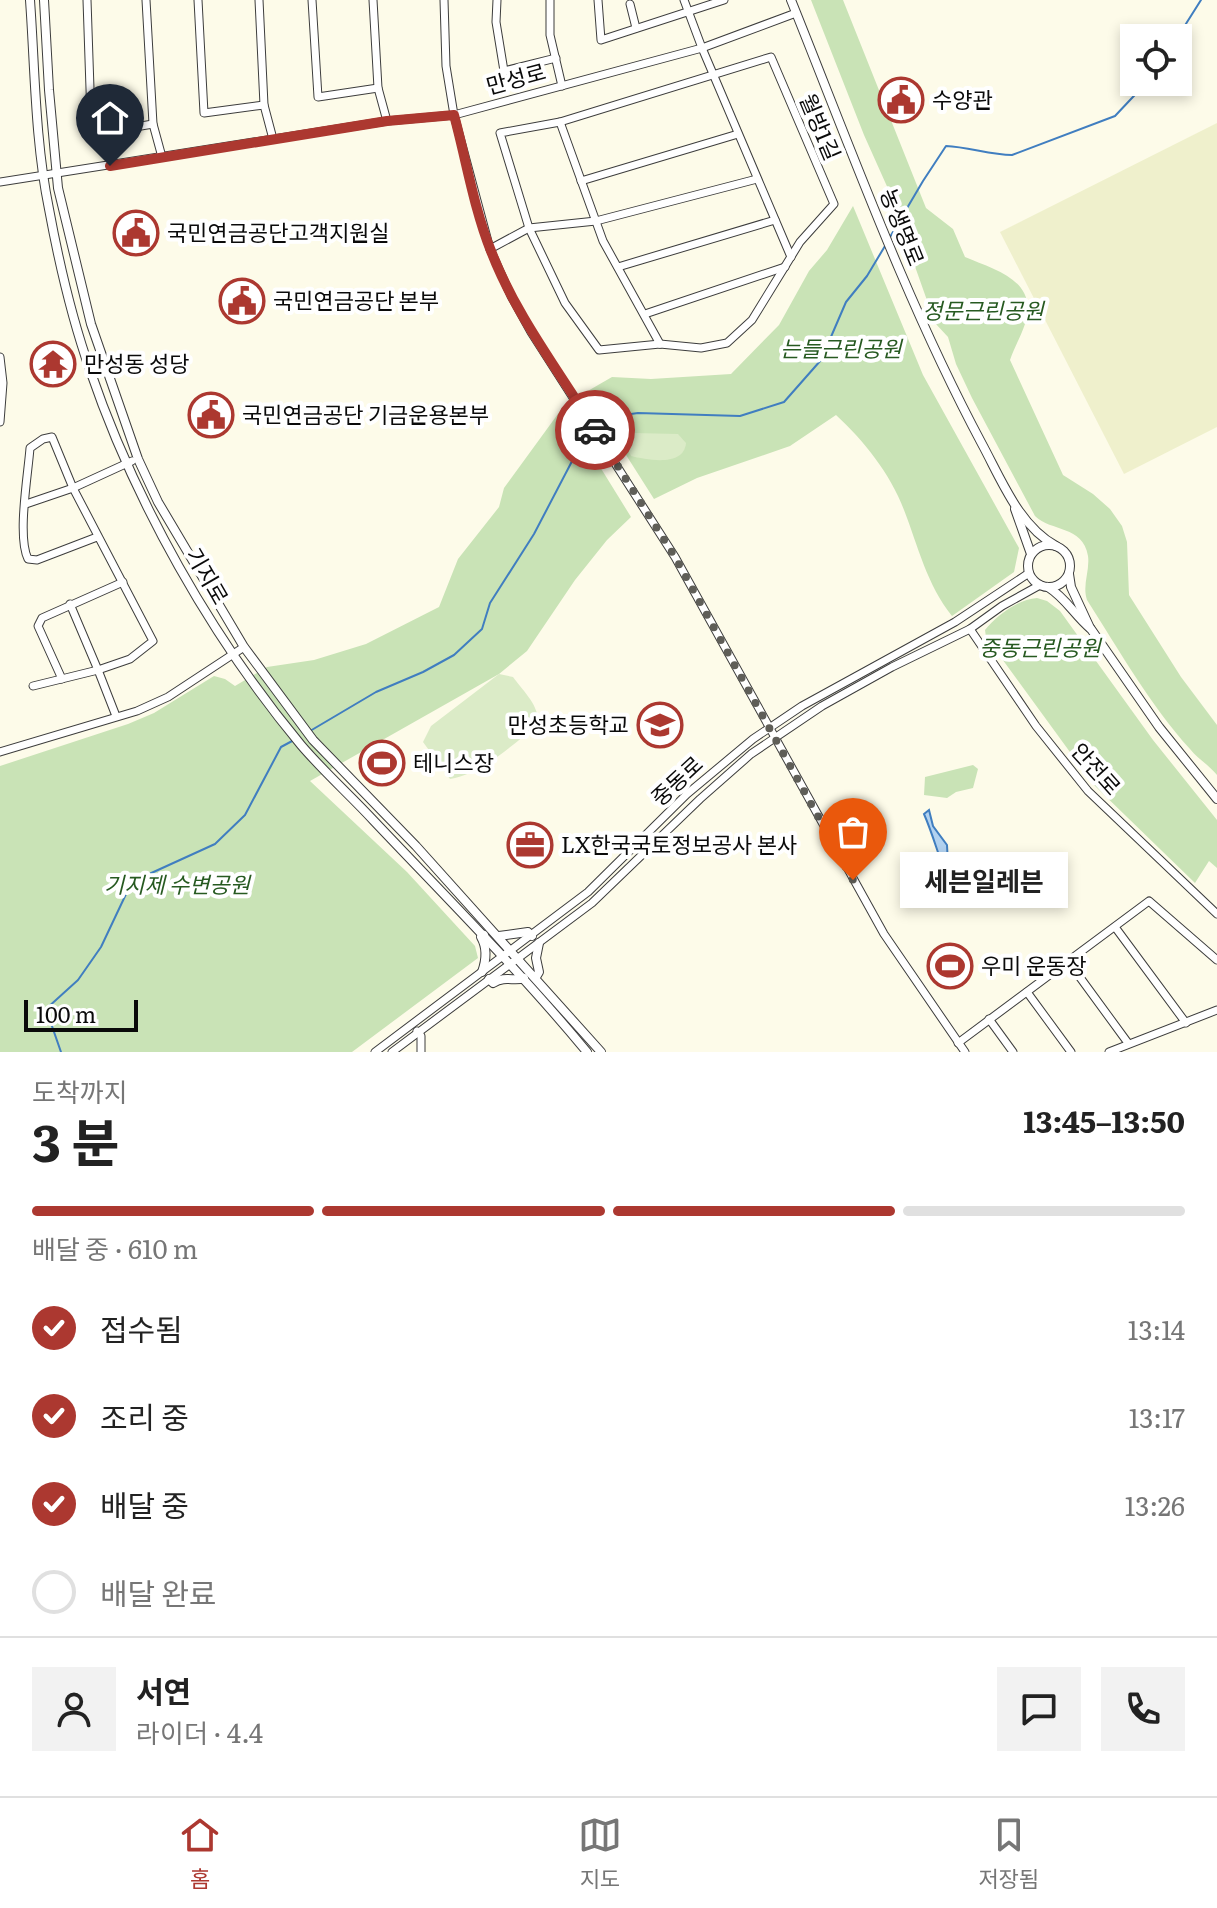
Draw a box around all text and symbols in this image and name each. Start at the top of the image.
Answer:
map controls [1120,24,1192,96]
button: locate [1120,24,1192,96]
street label: 만성로 [482,54,549,101]
public building icon: 수양관 [877,76,925,124]
place label: 수양관 [932,82,993,115]
pin [76,84,144,166]
street label: 월방1길 [793,88,850,165]
icon: home [88,96,132,140]
street label: 농생명로 [873,183,934,270]
public building icon: 국민연금공단고객지원실 [112,209,160,257]
place label: 국민연금공단고객지원실 [167,215,390,248]
public building icon: 국민연금공단 본부 [218,277,266,325]
place label: 국민연금공단 본부 [273,283,439,316]
park label: 정문근린공원 [922,293,1045,326]
park label: 는들근린공원 [780,331,903,364]
temple icon: 만성동 성당 [29,340,77,388]
place label: 만성동 성당 [84,346,190,379]
courier [555,390,635,470]
public building icon: 국민연금공단 기금운용본부 [187,391,235,439]
place label: 국민연금공단 기금운용본부 [242,397,489,430]
icon: car [573,408,617,452]
street label: 기지로 [179,541,238,610]
park label: 중동근린공원 [979,630,1102,663]
school or university icon: 만성초등학교 [636,701,684,749]
place label: 만성초등학교 [508,707,629,740]
street label: 안전로 [1065,734,1130,802]
sports icon: 테니스장 [358,739,406,787]
place label: 테니스장 [413,745,494,778]
street label: 중동로 [643,747,709,813]
pin [819,798,887,880]
icon: bag [831,810,875,854]
office icon: LX한국국토정보공사 본사 [506,821,554,869]
place label: LX한국국토정보공사 본사 [561,827,797,860]
callout: 세븐일레븐 [901,852,1069,908]
text: 세븐일레븐 [924,860,1044,899]
park label: 기지제 수변공원 [104,867,252,900]
sports icon: 우미 운동장 [926,942,974,990]
place label: 우미 운동장 [981,948,1087,981]
scale bar [24,996,138,1032]
text: 100 m [36,997,96,1030]
text: 도착까지 [32,1071,128,1110]
text: 13:45–13:50 [1023,1098,1185,1142]
text: 3 분 [32,1101,119,1178]
text: 배달 중 · 610 m [32,1228,198,1267]
icon: check [32,1306,76,1350]
text: 접수됨 [100,1306,183,1350]
text: 13:14 [1128,1309,1185,1348]
icon: check [32,1394,76,1438]
text: 조리 중 [100,1394,189,1438]
text: 13:17 [1129,1397,1185,1436]
icon: check [32,1482,76,1526]
text: 배달 중 [100,1482,189,1526]
text: 13:26 [1125,1485,1185,1524]
text: 배달 완료 [100,1570,216,1614]
button: person [32,1667,116,1751]
button: chat [997,1667,1081,1751]
button: phone [1101,1667,1185,1751]
text: 서연 [136,1668,191,1712]
text: 라이더 · 4.4 [136,1712,263,1751]
tab: 홈 [178,1813,222,1894]
tab: 지도 [578,1813,622,1894]
tab: 저장됨 [978,1813,1039,1894]

